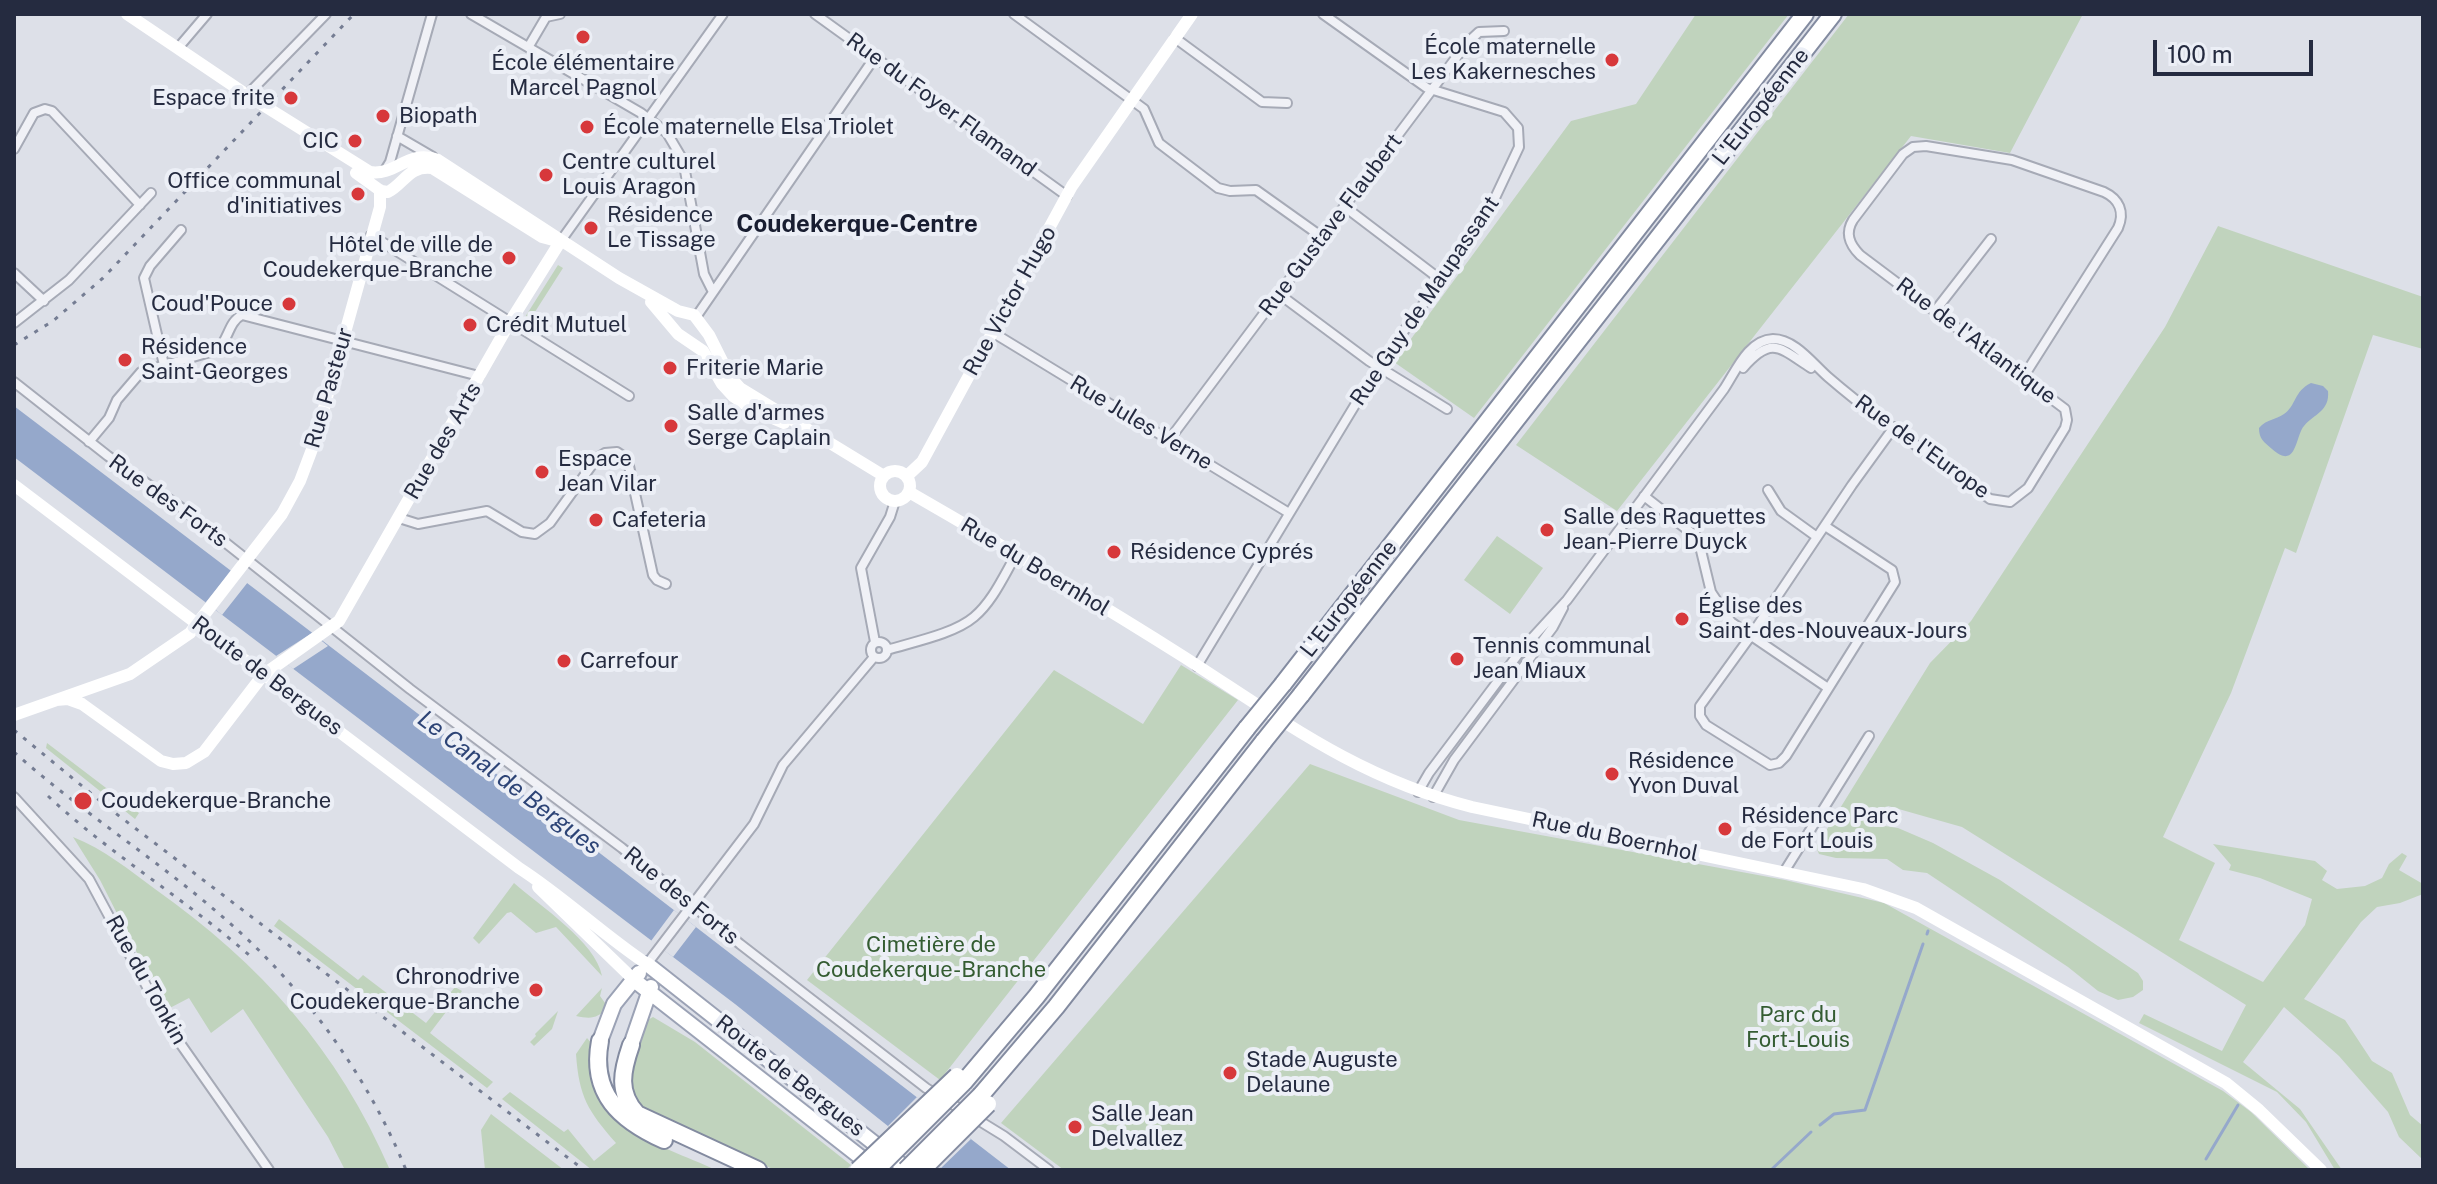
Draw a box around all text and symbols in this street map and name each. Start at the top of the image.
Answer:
scale bar [2157,24,2317,74]
street label: Rue du Foyer Flamand [841,27,1041,183]
marker: École élémentaire Marcel Pagnol [574,28,592,46]
place label: École maternelle Les Kakernesches [1411,34,1596,86]
text: 100 m [2167,40,2233,68]
street label: L'Européenne [1707,43,1815,171]
place label: École élémentaire Marcel Pagnol [491,50,675,102]
marker: École maternelle Les Kakernesches [1603,51,1621,69]
place label: Espace frite [152,85,275,111]
marker: Espace frite [282,89,300,107]
place label: Biopath [399,103,478,129]
marker: Biopath [374,107,392,125]
place label: École maternelle Elsa Triolet [603,114,894,140]
marker: École maternelle Elsa Triolet [578,118,596,136]
place label: CIC [302,128,339,154]
street label: Rue Gustave Flaubert [1254,129,1408,321]
marker: CIC [346,132,364,150]
place label: Centre culturel Louis Aragon [562,149,716,200]
marker: Centre culturel Louis Aragon [537,166,555,184]
place label: Office communal d'initiatives [167,168,342,220]
marker: Office communal d'initiatives [349,185,367,203]
street label: Rue Guy de Maupassant [1345,191,1505,411]
place label: Résidence Le Tissage [607,202,716,254]
district label: Coudekerque-Centre [736,211,978,239]
marker: Résidence Le Tissage [582,219,600,237]
street label: Rue Victor Hugo [958,222,1062,380]
place label: Hôtel de ville de Coudekerque-Branche [263,232,493,284]
marker: Hôtel de ville de Coudekerque-Branche [500,249,518,267]
street label: Rue de l'Atlantique [1891,272,2061,410]
place label: Coud'Pouce [151,291,273,317]
marker: Coud'Pouce [280,295,298,313]
place label: Crédit Mutuel [486,312,627,338]
marker: Crédit Mutuel [461,316,479,334]
street label: Rue Pasteur [299,325,359,451]
place label: Résidence Saint-Georges [141,334,288,386]
marker: Résidence Saint-Georges [116,351,134,369]
place label: Friterie Marie [686,355,824,381]
marker: Friterie Marie [661,359,679,377]
street label: Rue Jules Verne [1065,370,1217,476]
street label: Rue des Arts [399,378,487,504]
street label: Rue de l'Europe [1849,389,1995,505]
place label: Salle d'armes Serge Caplain [687,400,831,452]
marker: Salle d'armes Serge Caplain [662,417,680,435]
place label: Espace Jean Vilar [558,446,657,498]
street label: Rue des Forts [103,449,233,553]
marker: Espace Jean Vilar [533,463,551,481]
place label: Salle des Raquettes Jean-Pierre Duyck [1563,504,1766,556]
place label: Cafeteria [612,507,706,533]
marker: Cafeteria [587,511,605,529]
street label: Rue du Boernhol [956,512,1114,622]
marker: Salle des Raquettes Jean-Pierre Duyck [1538,521,1556,539]
street label: L'Européenne [1295,535,1403,663]
place label: Résidence Cyprés [1130,539,1313,565]
marker: Résidence Cyprés [1105,543,1123,561]
place label: Église des Saint-des-Nouveaux-Jours [1698,593,1967,644]
marker: Église des Saint-des-Nouveaux-Jours [1673,610,1691,628]
street label: Route de Bergues [186,611,348,741]
place label: Tennis communal Jean Miaux [1473,633,1651,684]
place label: Carrefour [580,648,679,674]
marker: Tennis communal Jean Miaux [1448,650,1466,668]
marker: Carrefour [555,652,573,670]
water label: Le Canal de Bergues [412,705,606,861]
place label: Résidence Yvon Duval [1628,748,1739,800]
marker: Résidence Yvon Duval [1603,765,1621,783]
place label: Coudekerque-Branche [101,788,331,814]
marker: Coudekerque-Branche [72,790,94,812]
place label: Résidence Parc de Fort Louis [1741,803,1899,854]
street label: Rue du Boernhol [1529,806,1701,868]
marker: Résidence Parc de Fort Louis [1716,820,1734,838]
street label: Rue des Forts [618,842,744,950]
street label: Rue du Tonkin [100,911,192,1049]
park label: Cimetière de Coudekerque-Branche [816,932,1046,984]
place label: Chronodrive Coudekerque-Branche [290,964,520,1016]
marker: Chronodrive Coudekerque-Branche [527,981,545,999]
park label: Parc du Fort-Louis [1746,1002,1850,1054]
street label: Route de Bergues [710,1010,870,1142]
place label: Stade Auguste Delaune [1246,1047,1398,1098]
marker: Stade Auguste Delaune [1221,1064,1239,1082]
place label: Salle Jean Delvallez [1091,1101,1194,1152]
marker: Salle Jean Delvallez [1066,1118,1084,1136]

